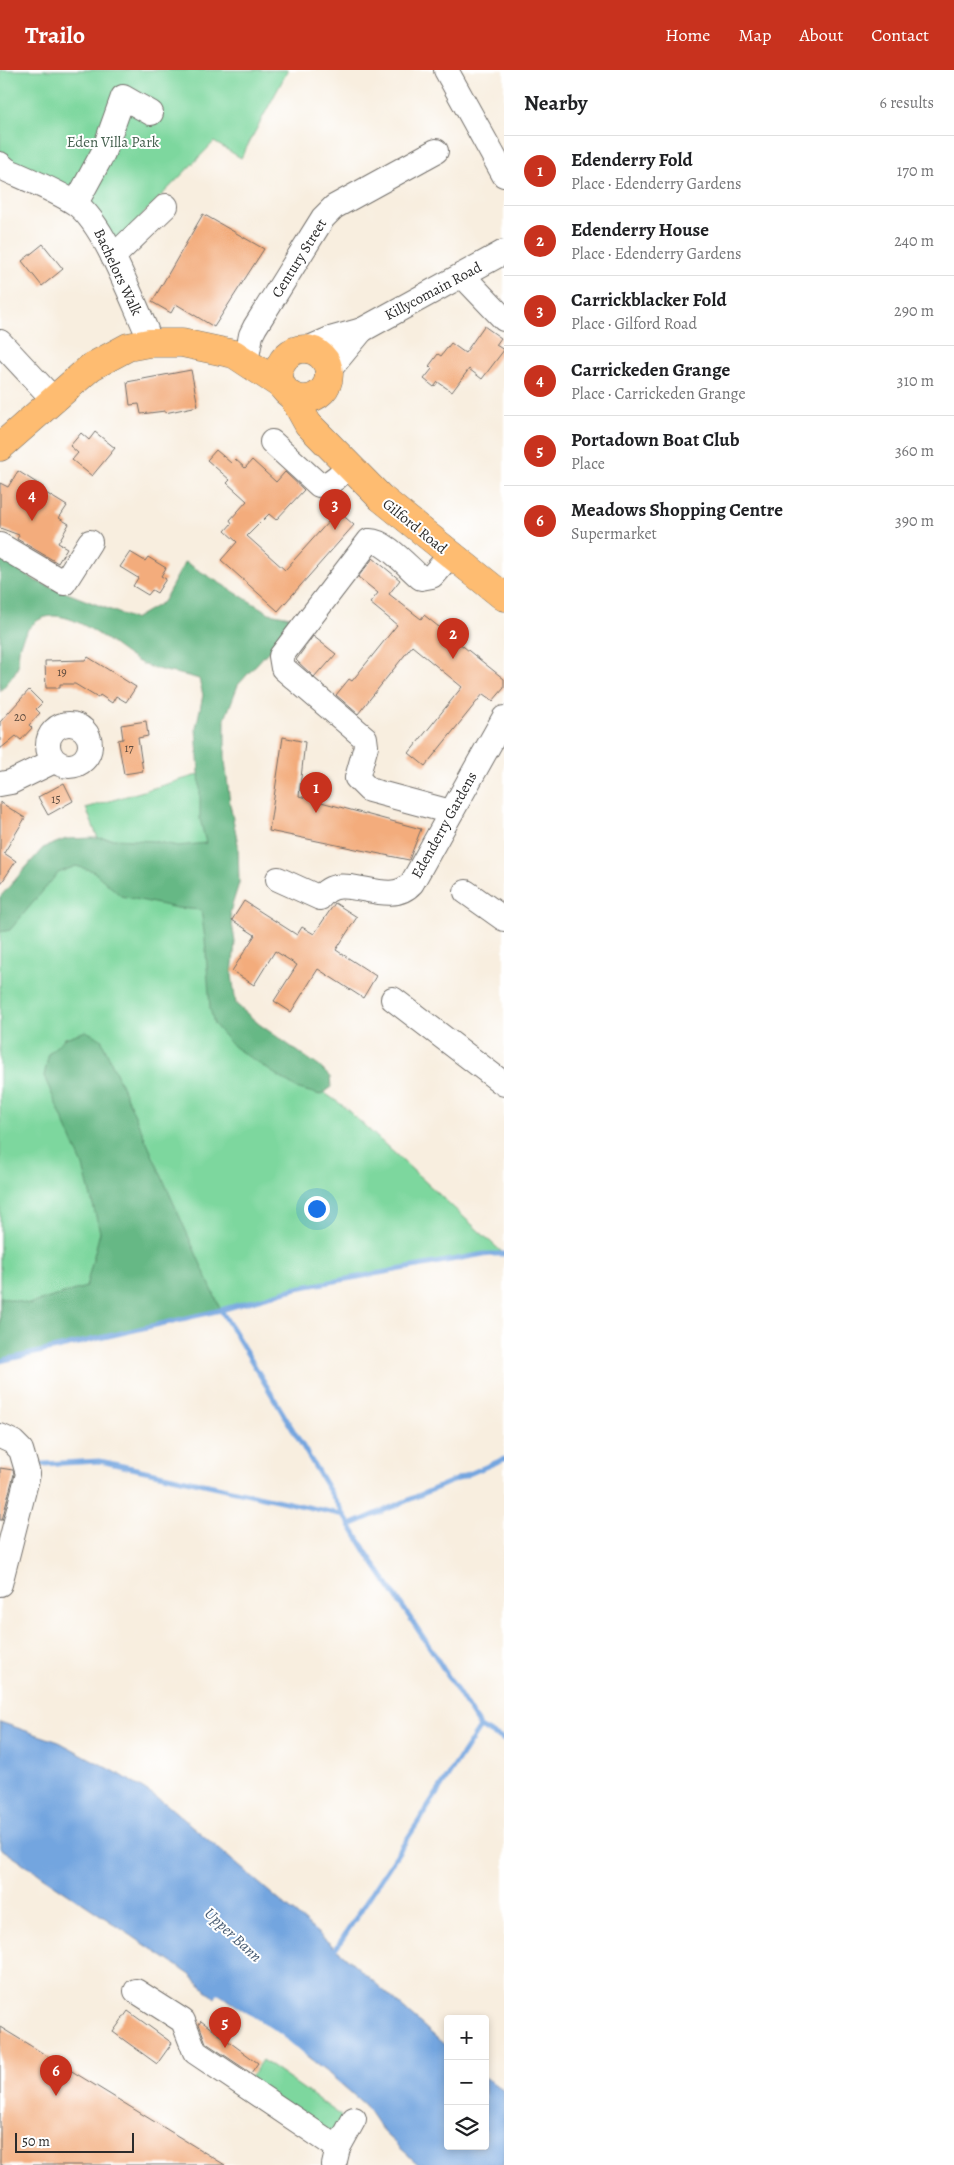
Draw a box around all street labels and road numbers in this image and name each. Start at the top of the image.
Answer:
street label: Century Street [267,215,331,301]
street label: Bachelors Walk [89,225,147,319]
street label: Killycomain Road [381,257,486,325]
street label: Gilford Road [379,494,452,559]
street label: Edenderry Gardens [406,768,482,882]

